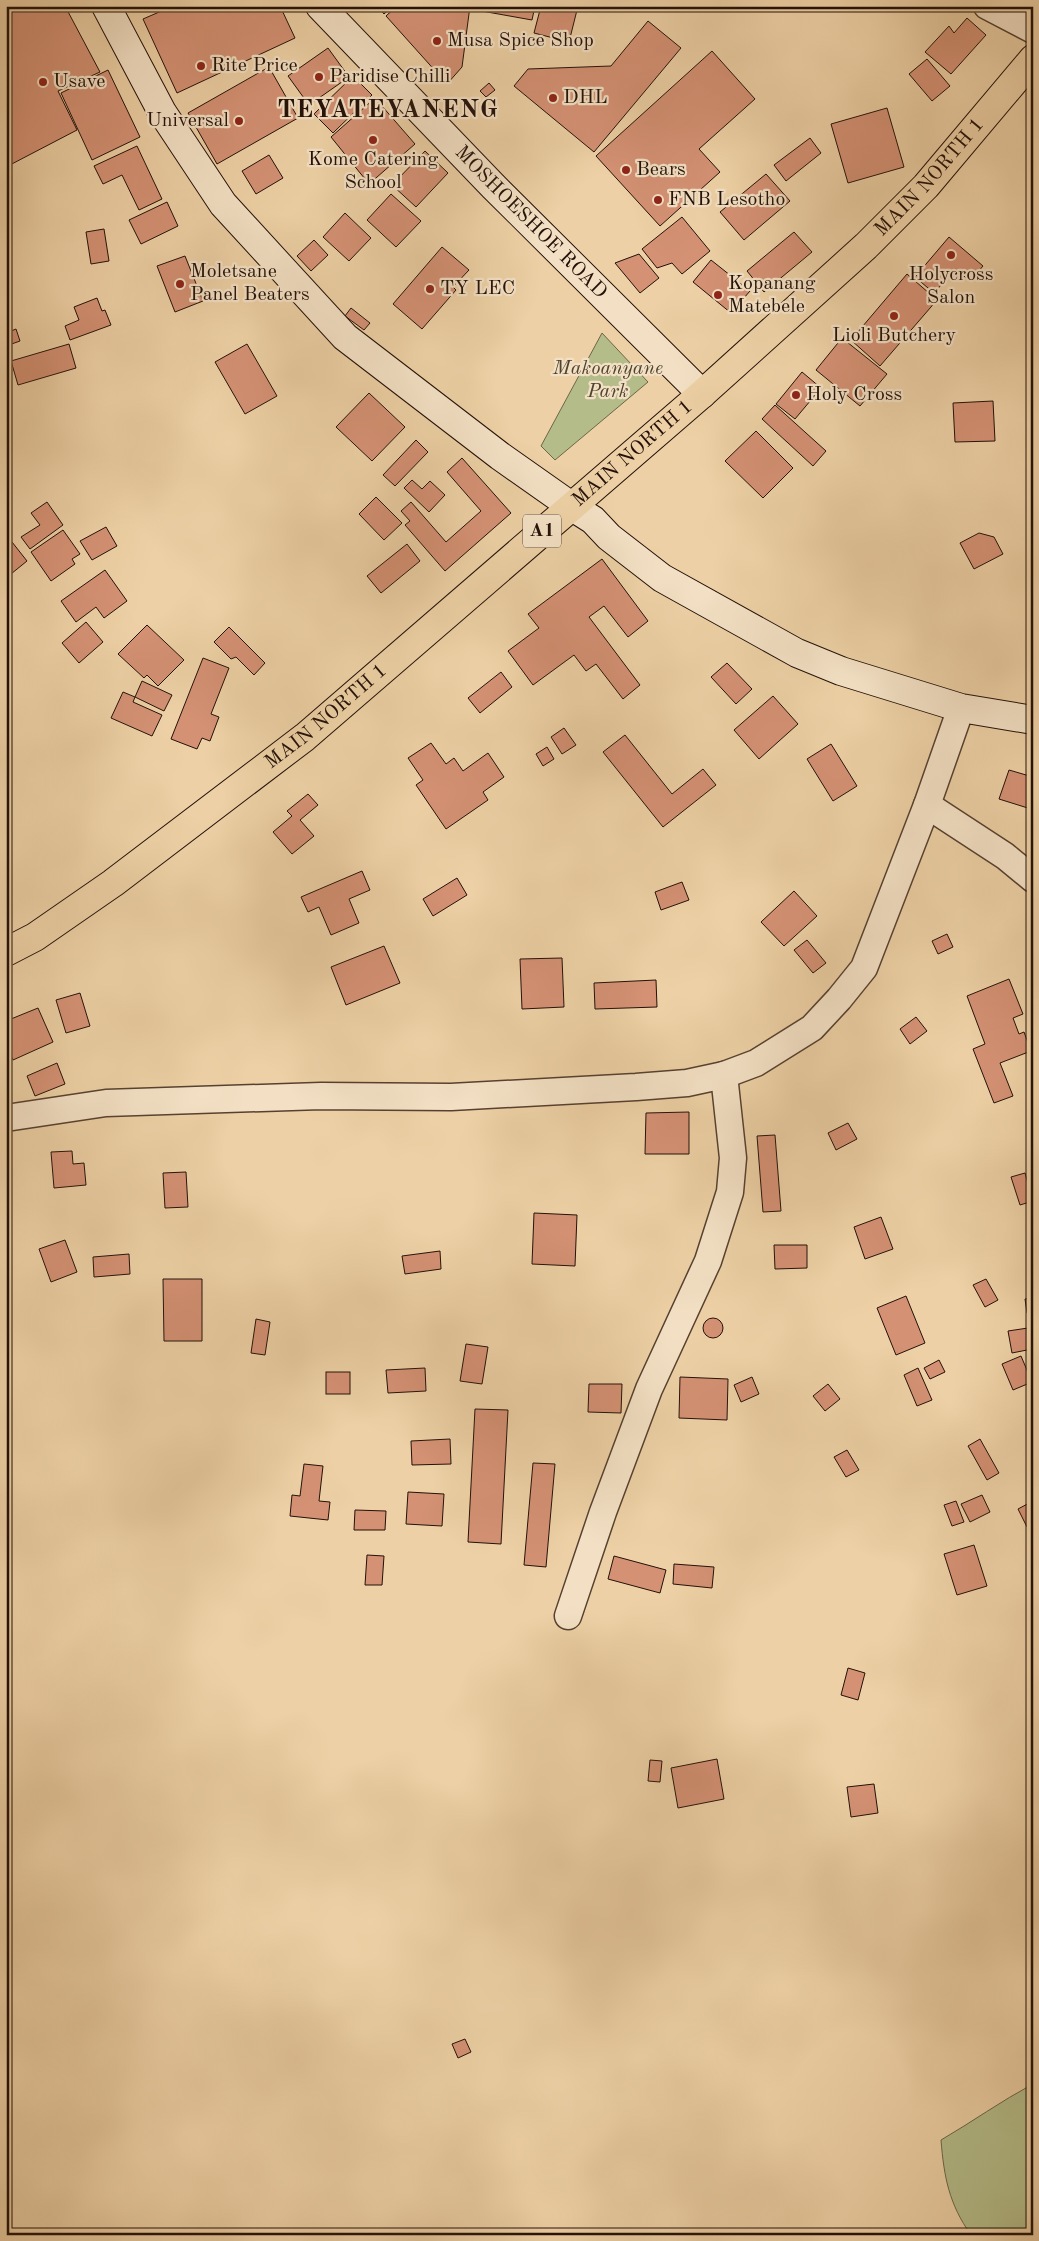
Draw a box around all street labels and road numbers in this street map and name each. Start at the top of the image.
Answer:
street label: MAIN NORTH 1 [871,115,988,241]
street label: MOSHOESHOE ROAD [451,142,610,303]
street label: MAIN NORTH 1 [569,396,697,511]
road number: A1 [523,514,561,548]
street label: MAIN NORTH 1 [262,661,391,773]

